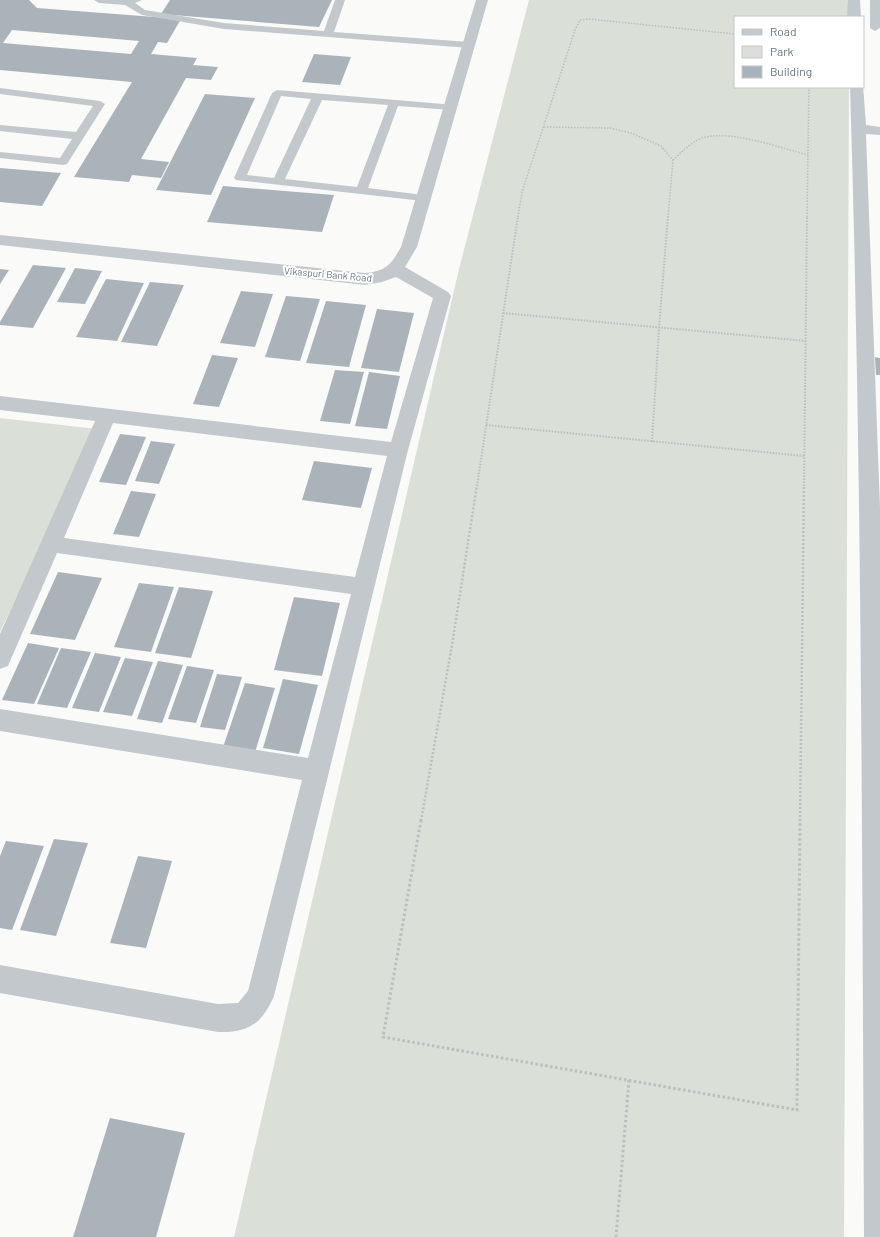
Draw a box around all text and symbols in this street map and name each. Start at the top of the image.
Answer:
legend [734,16,864,88]
text: Road [770,24,797,38]
text: Park [770,44,794,58]
text: Building [770,64,812,78]
street label: Vikaspuri Bank Road [284,264,372,284]

